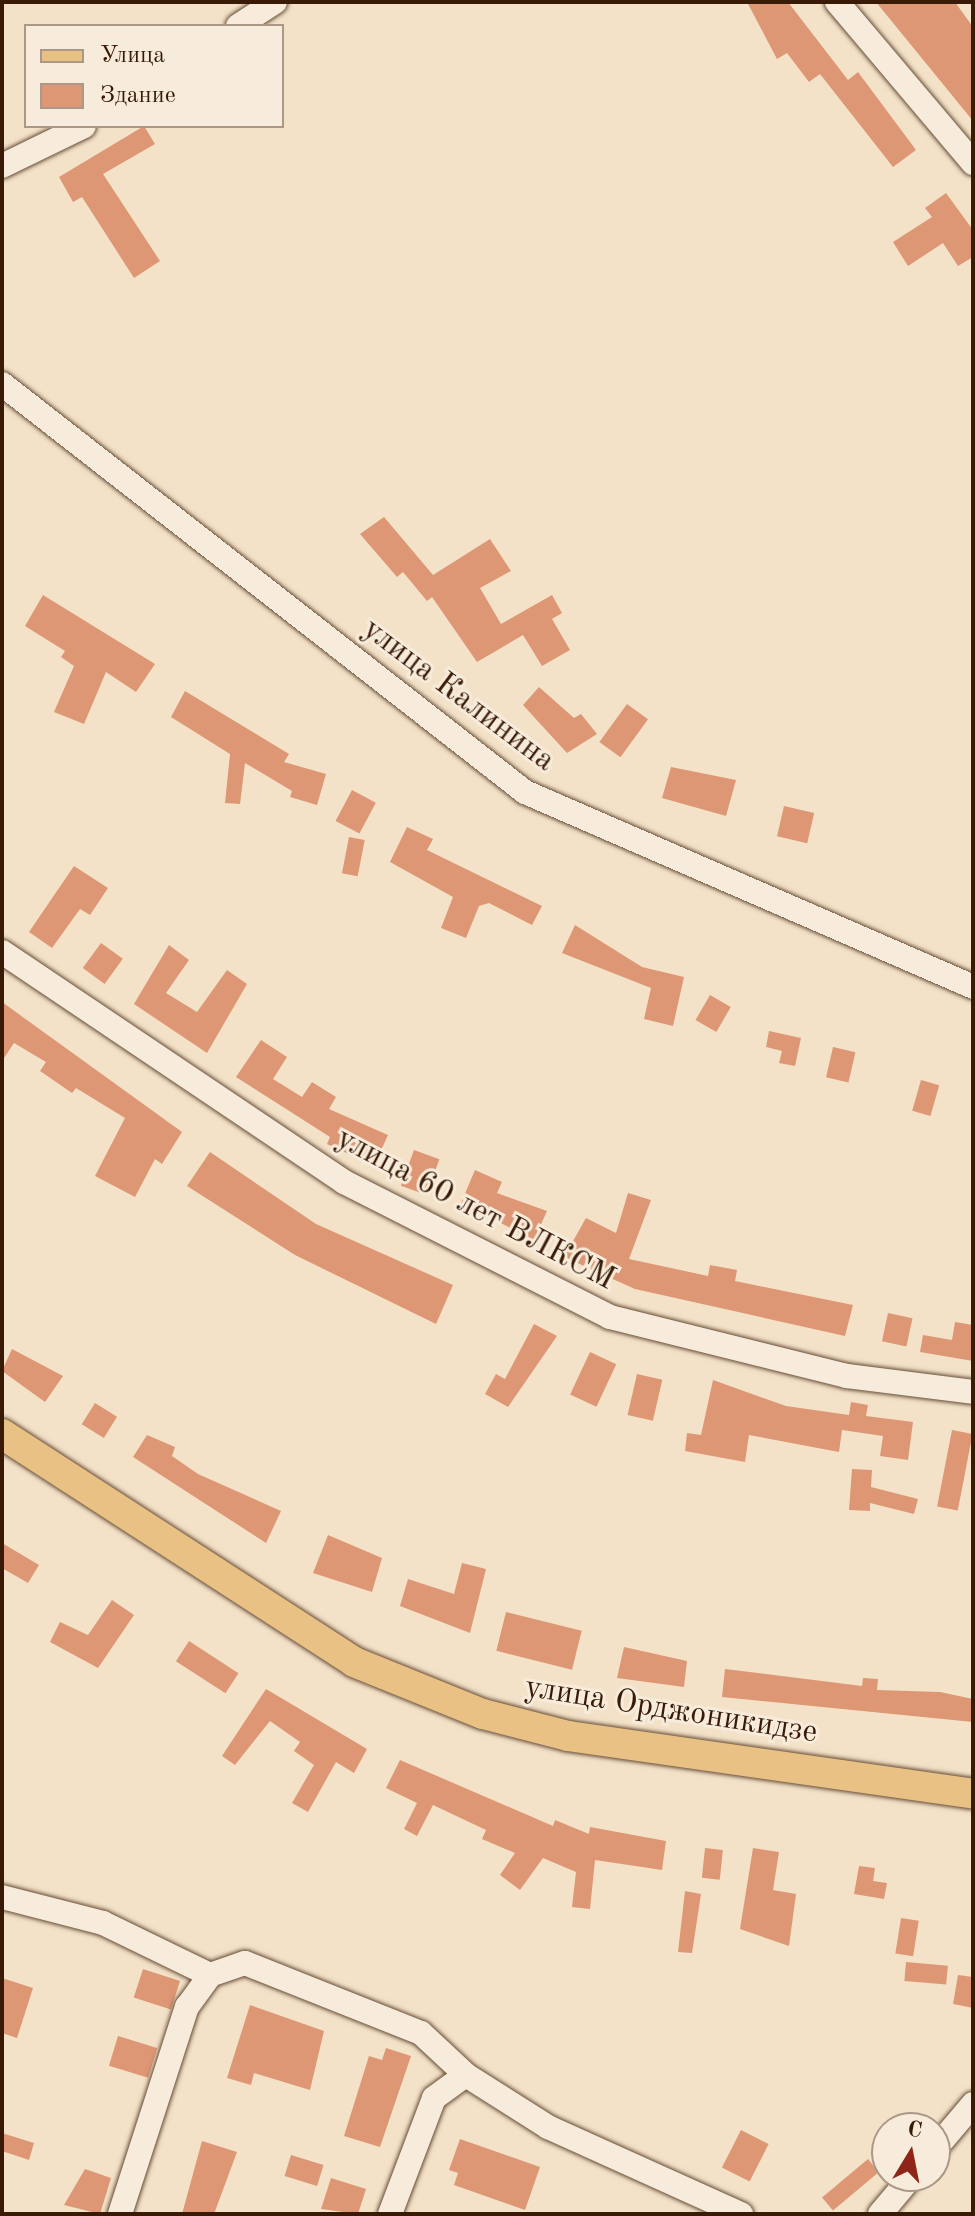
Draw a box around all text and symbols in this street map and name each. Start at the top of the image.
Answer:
legend [24,24,284,128]
text: Улица [100,44,165,68]
text: Здание [100,84,176,108]
street label: улица Калинина [354,611,562,781]
street label: улица 60 лет ВЛКСМ [329,1120,621,1300]
street label: улица Орджоникидзе [522,1669,820,1753]
north arrow [871,2112,951,2192]
text: С [906,2118,924,2142]

